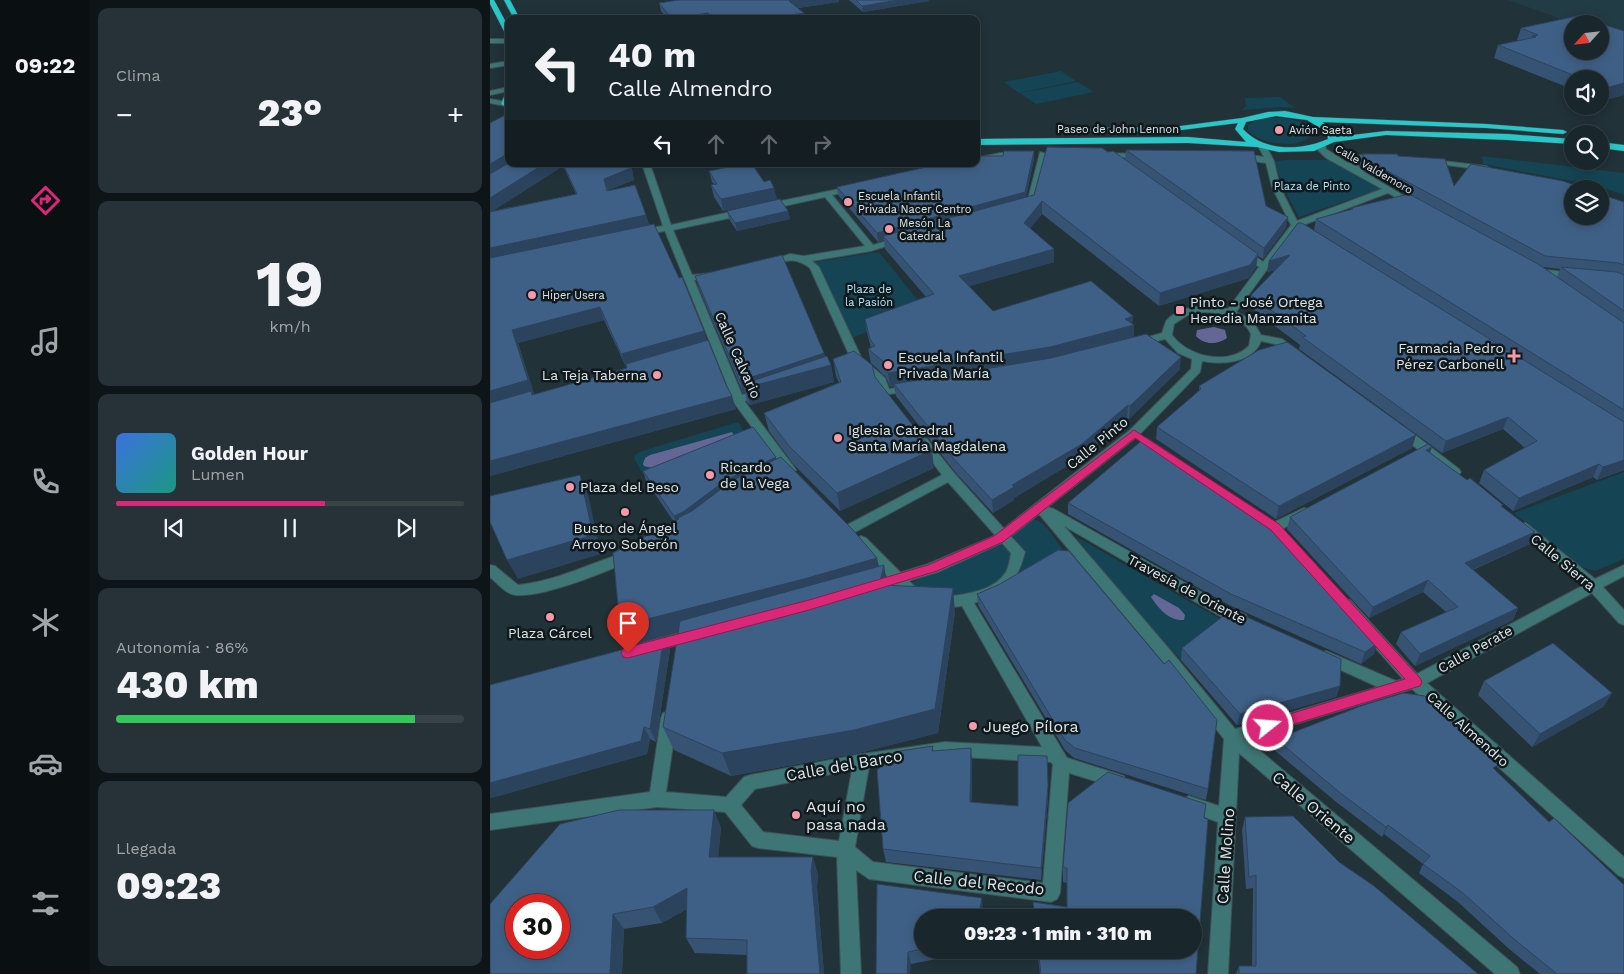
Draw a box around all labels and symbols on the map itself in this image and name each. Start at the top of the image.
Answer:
north arrow [1564,15,1609,60]
street label: Paseo de John Lennon [1057,123,1179,136]
marker: Avión Saeta [1273,124,1285,136]
place label: Avión Saeta [1289,124,1352,137]
street label: Calle Valdemoro [1333,142,1415,197]
park label: Plaza de Pinto [1274,180,1350,193]
place label: Escuela Infantil Privada Nacer Centro [858,190,971,216]
marker: Escuela Infantil Privada Nacer Centro [842,196,854,208]
place label: Mesón La Catedral [899,217,950,243]
marker: Mesón La Catedral [883,223,895,235]
park label: Plaza de la Pasión [845,283,893,309]
marker: Hiper Usera [526,289,538,301]
place label: Hiper Usera [542,289,605,302]
place label: Pinto - José Ortega Heredia Manzanita [1190,294,1323,326]
marker: Pinto - José Ortega Heredia Manzanita [1174,304,1186,316]
street label: Calle Calvario [712,309,764,401]
place label: Farmacia Pedro Pérez Carbonell [1396,340,1505,372]
place label: Escuela Infantil Privada María [898,349,1004,381]
marker: Farmacia Pedro Pérez Carbonell [1508,350,1520,362]
marker: Escuela Infantil Privada María [882,359,894,371]
place label: La Teja Taberna [542,367,647,383]
marker: La Teja Taberna [651,369,663,381]
street label: Calle Pinto [1063,413,1131,473]
place label: Iglesia Catedral Santa María Magdalena [848,422,1006,454]
marker: Iglesia Catedral Santa María Magdalena [832,432,844,444]
place label: Ricardo de la Vega [720,459,790,491]
marker: Ricardo de la Vega [704,469,716,481]
place label: Plaza del Beso [580,479,679,495]
marker: Plaza del Beso [564,481,576,493]
marker: Busto de Ángel Arroyo Soberón [619,506,631,518]
place label: Busto de Ángel Arroyo Soberón [572,520,678,552]
street label: Calle Sierra [1528,531,1598,594]
street label: Travesía de Oriente [1125,551,1249,627]
pin [607,602,649,653]
marker: Plaza Cárcel [544,611,556,623]
street label: Calle Perate [1435,622,1515,676]
place label: Plaza Cárcel [508,625,593,641]
street label: Calle Almendro [1424,688,1512,770]
position arrow [1241,699,1293,751]
place label: Juego Pílora [983,717,1078,736]
marker: Juego Pílora [967,720,979,732]
street label: Calle del Barco [784,746,904,785]
street label: Calle Oriente [1268,767,1359,847]
place label: Aquí no pasa nada [806,797,886,834]
street label: Calle Molino [1213,807,1238,905]
marker: Aquí no pasa nada [790,809,802,821]
street label: Calle del Recodo [913,866,1045,899]
speed limit sign: 30 [505,894,570,959]

